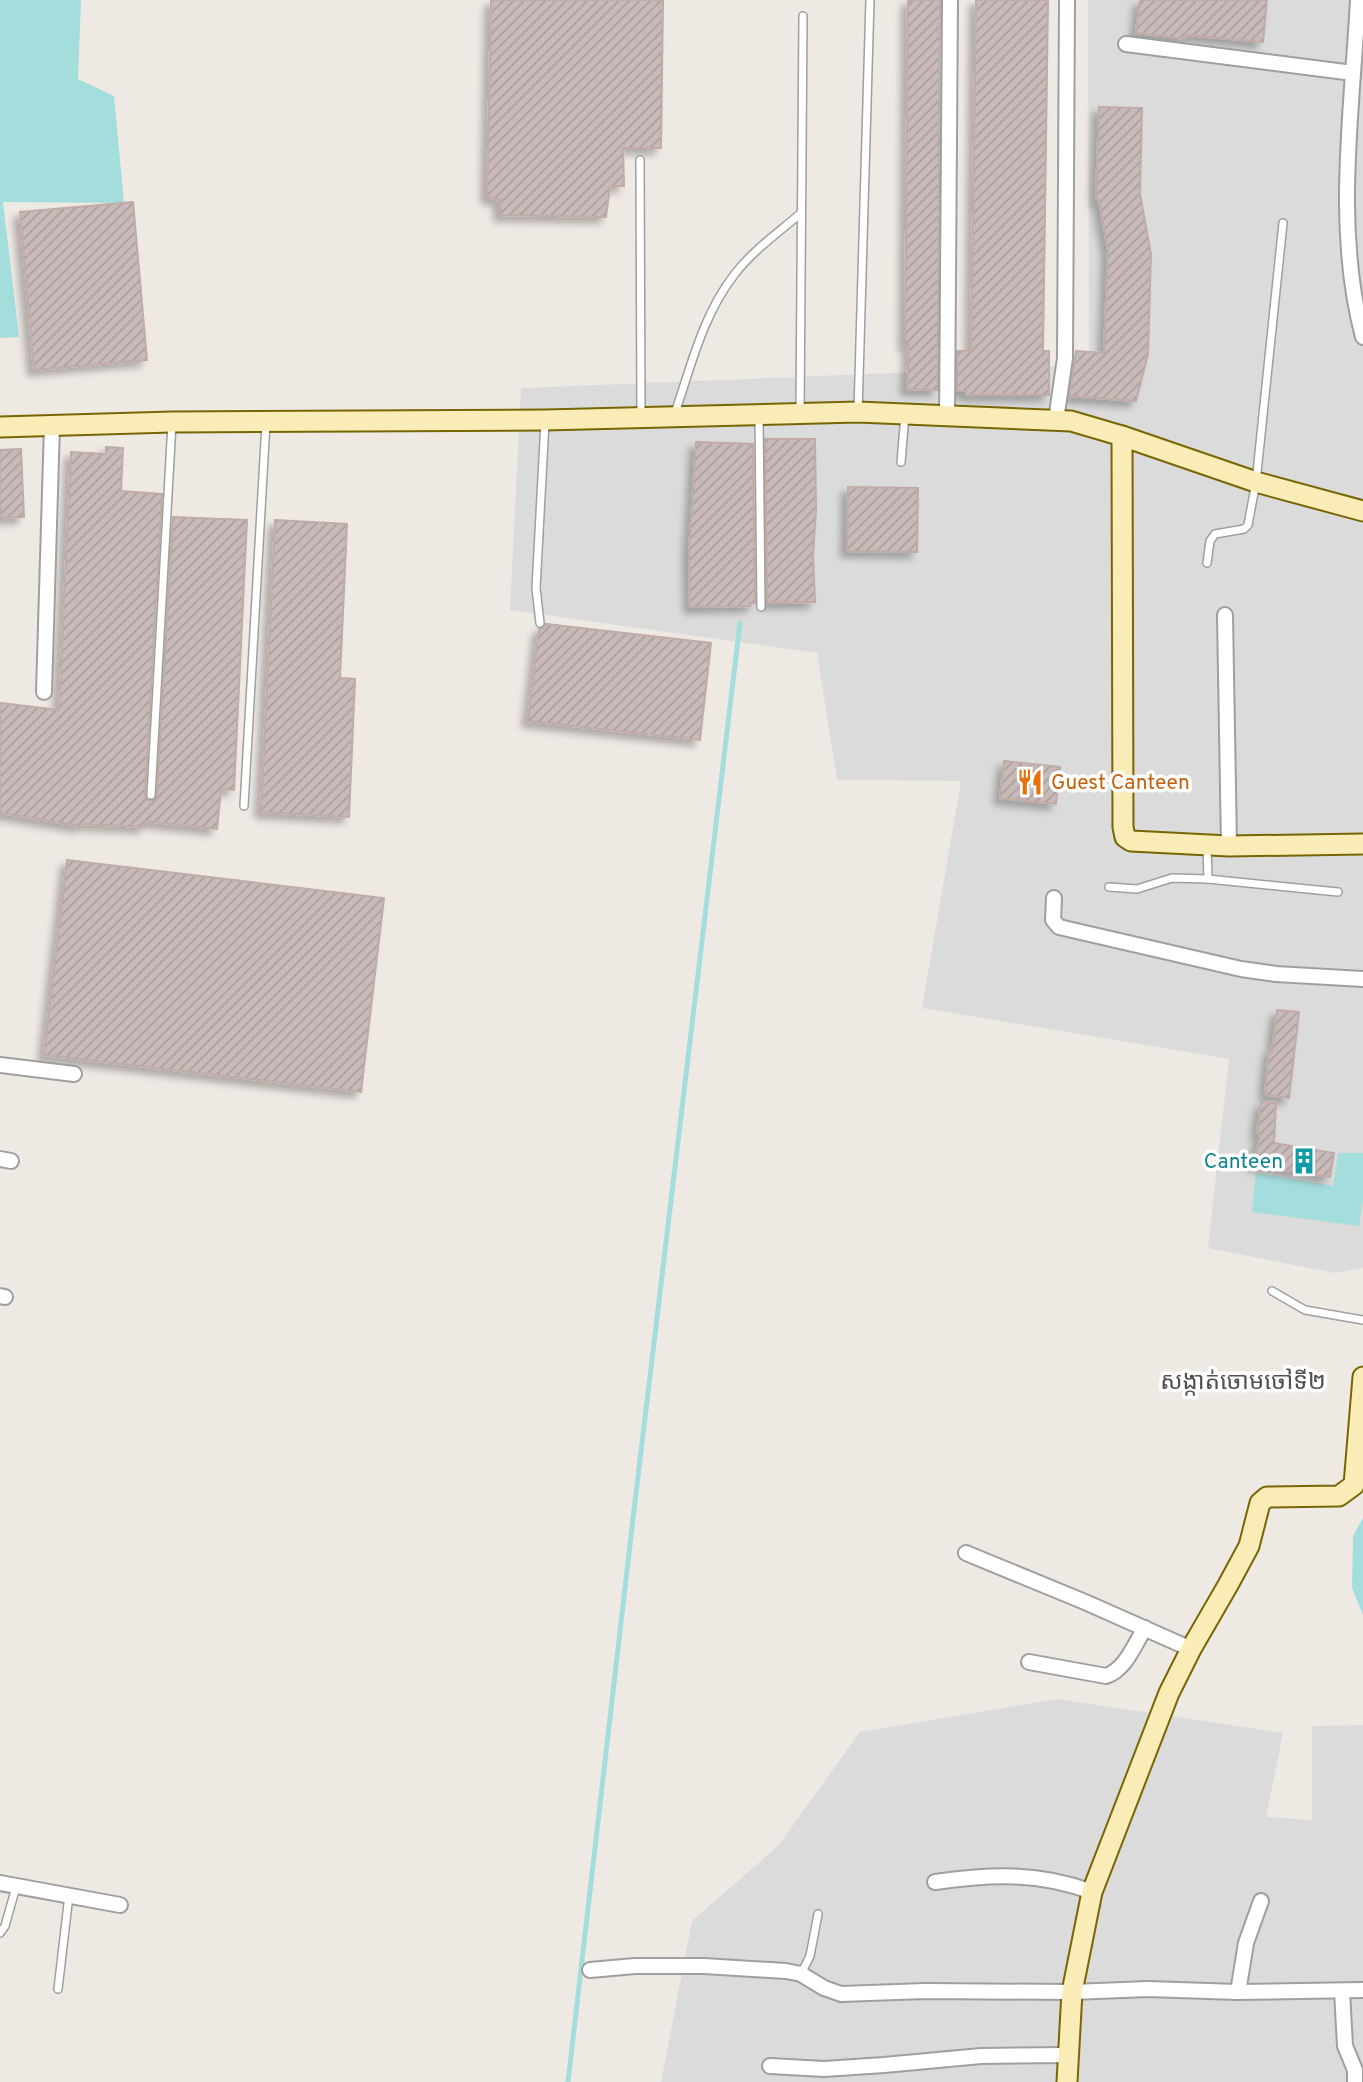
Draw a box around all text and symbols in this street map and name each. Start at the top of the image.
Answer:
restaurant icon: Guest Canteen [1015,767,1045,797]
place label: Guest Canteen [1051,770,1190,797]
building icon: Canteen [1289,1146,1319,1176]
place label: Canteen [1204,1149,1283,1176]
district label: សង្កាត់ចោមចៅទី២ [1160,1368,1326,1398]

